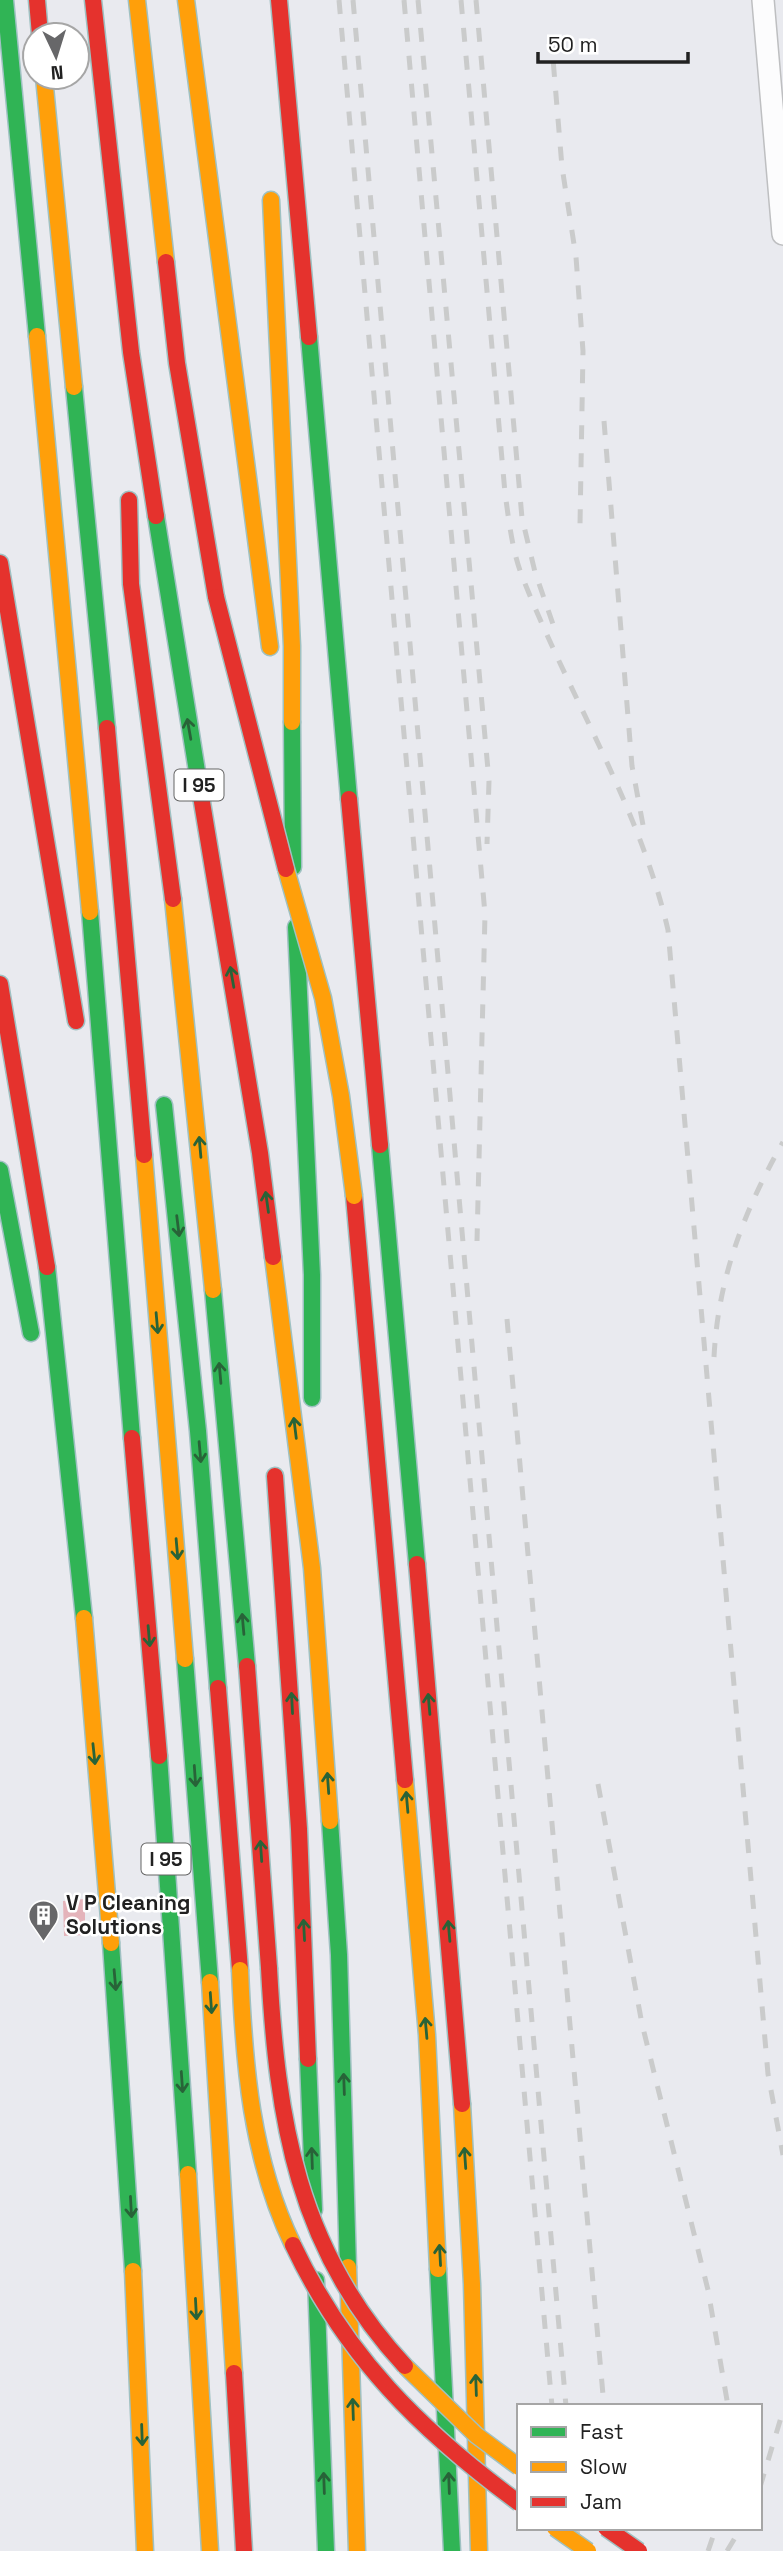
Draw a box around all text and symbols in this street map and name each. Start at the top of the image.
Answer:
north arrow [21,21,91,91]
scale bar [538,21,688,65]
text: 50 m [548,31,598,58]
text: N [50,60,64,85]
one-way arrow [182,718,196,741]
road number: I 95 [174,770,224,800]
one-way arrow [225,966,239,989]
one-way arrow [193,1136,206,1159]
one-way arrow [260,1191,273,1214]
one-way arrow [172,1214,185,1237]
one-way arrow [151,1311,164,1334]
one-way arrow [213,1363,226,1385]
one-way arrow [288,1417,301,1439]
one-way arrow [194,1441,207,1463]
one-way arrow [171,1538,184,1560]
one-way arrow [236,1614,249,1636]
one-way arrow [143,1624,156,1646]
one-way arrow [285,1692,298,1715]
one-way arrow [422,1693,435,1716]
one-way arrow [88,1742,101,1765]
one-way arrow [189,1764,202,1787]
one-way arrow [321,1773,334,1795]
one-way arrow [400,1791,413,1814]
one-way arrow [254,1840,267,1863]
road number: I 95 [142,1843,190,1874]
place label: V P Cleaning Solutions [66,1889,190,1940]
building icon: V P Cleaning Solutions [26,1898,60,1942]
one-way arrow [297,1919,310,1942]
one-way arrow [442,1920,455,1942]
one-way arrow [109,1969,122,1991]
one-way arrow [205,1991,218,2014]
one-way arrow [419,2018,432,2040]
one-way arrow [176,2071,189,2093]
one-way arrow [337,2073,350,2096]
one-way arrow [305,2146,318,2169]
one-way arrow [459,2146,472,2169]
one-way arrow [125,2196,138,2218]
one-way arrow [433,2244,446,2267]
one-way arrow [190,2298,203,2320]
one-way arrow [469,2374,483,2397]
one-way arrow [346,2398,360,2421]
legend [517,2404,762,2530]
text: Fast [580,2418,624,2445]
one-way arrow [135,2423,148,2446]
text: Slow [580,2453,628,2480]
one-way arrow [317,2472,330,2495]
one-way arrow [442,2472,456,2495]
text: Jam [580,2488,622,2515]

